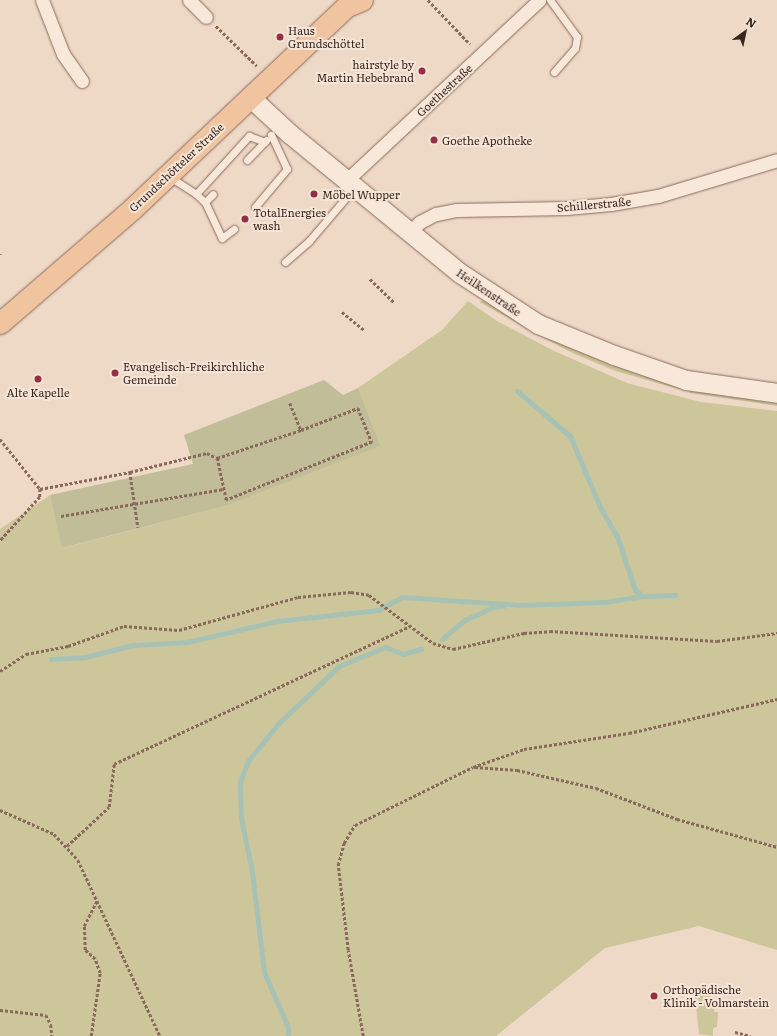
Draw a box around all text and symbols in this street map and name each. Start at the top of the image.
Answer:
north arrow [725,12,765,52]
text: N [743,13,760,31]
place label: Haus Grundschöttel [288,24,364,50]
marker: Haus Grundschöttel [275,32,285,42]
place label: hairstyle by Martin Hebebrand [316,58,414,84]
street label: Goethestraße [414,61,474,119]
marker: hairstyle by Martin Hebebrand [417,66,427,76]
street label: Grundschötteler Straße [126,120,226,214]
place label: Goethe Apotheke [442,133,532,147]
marker: Goethe Apotheke [429,135,439,145]
place label: Möbel Wupper [322,187,400,201]
marker: Möbel Wupper [309,189,319,199]
street label: Schillerstraße [556,194,632,214]
place label: TotalEnergies wash [253,206,326,232]
marker: TotalEnergies wash [240,214,250,224]
street label: Heilkenstraße [454,266,524,318]
place label: Evangelisch-Freikirchliche Gemeinde [123,360,264,386]
marker: Evangelisch-Freikirchliche Gemeinde [110,368,120,378]
marker: Alte Kapelle [33,374,43,384]
place label: Alte Kapelle [6,385,70,399]
place label: Orthopädische Klinik - Volmarstein [663,983,769,1009]
marker: Orthopädische Klinik - Volmarstein [648,990,660,1002]

